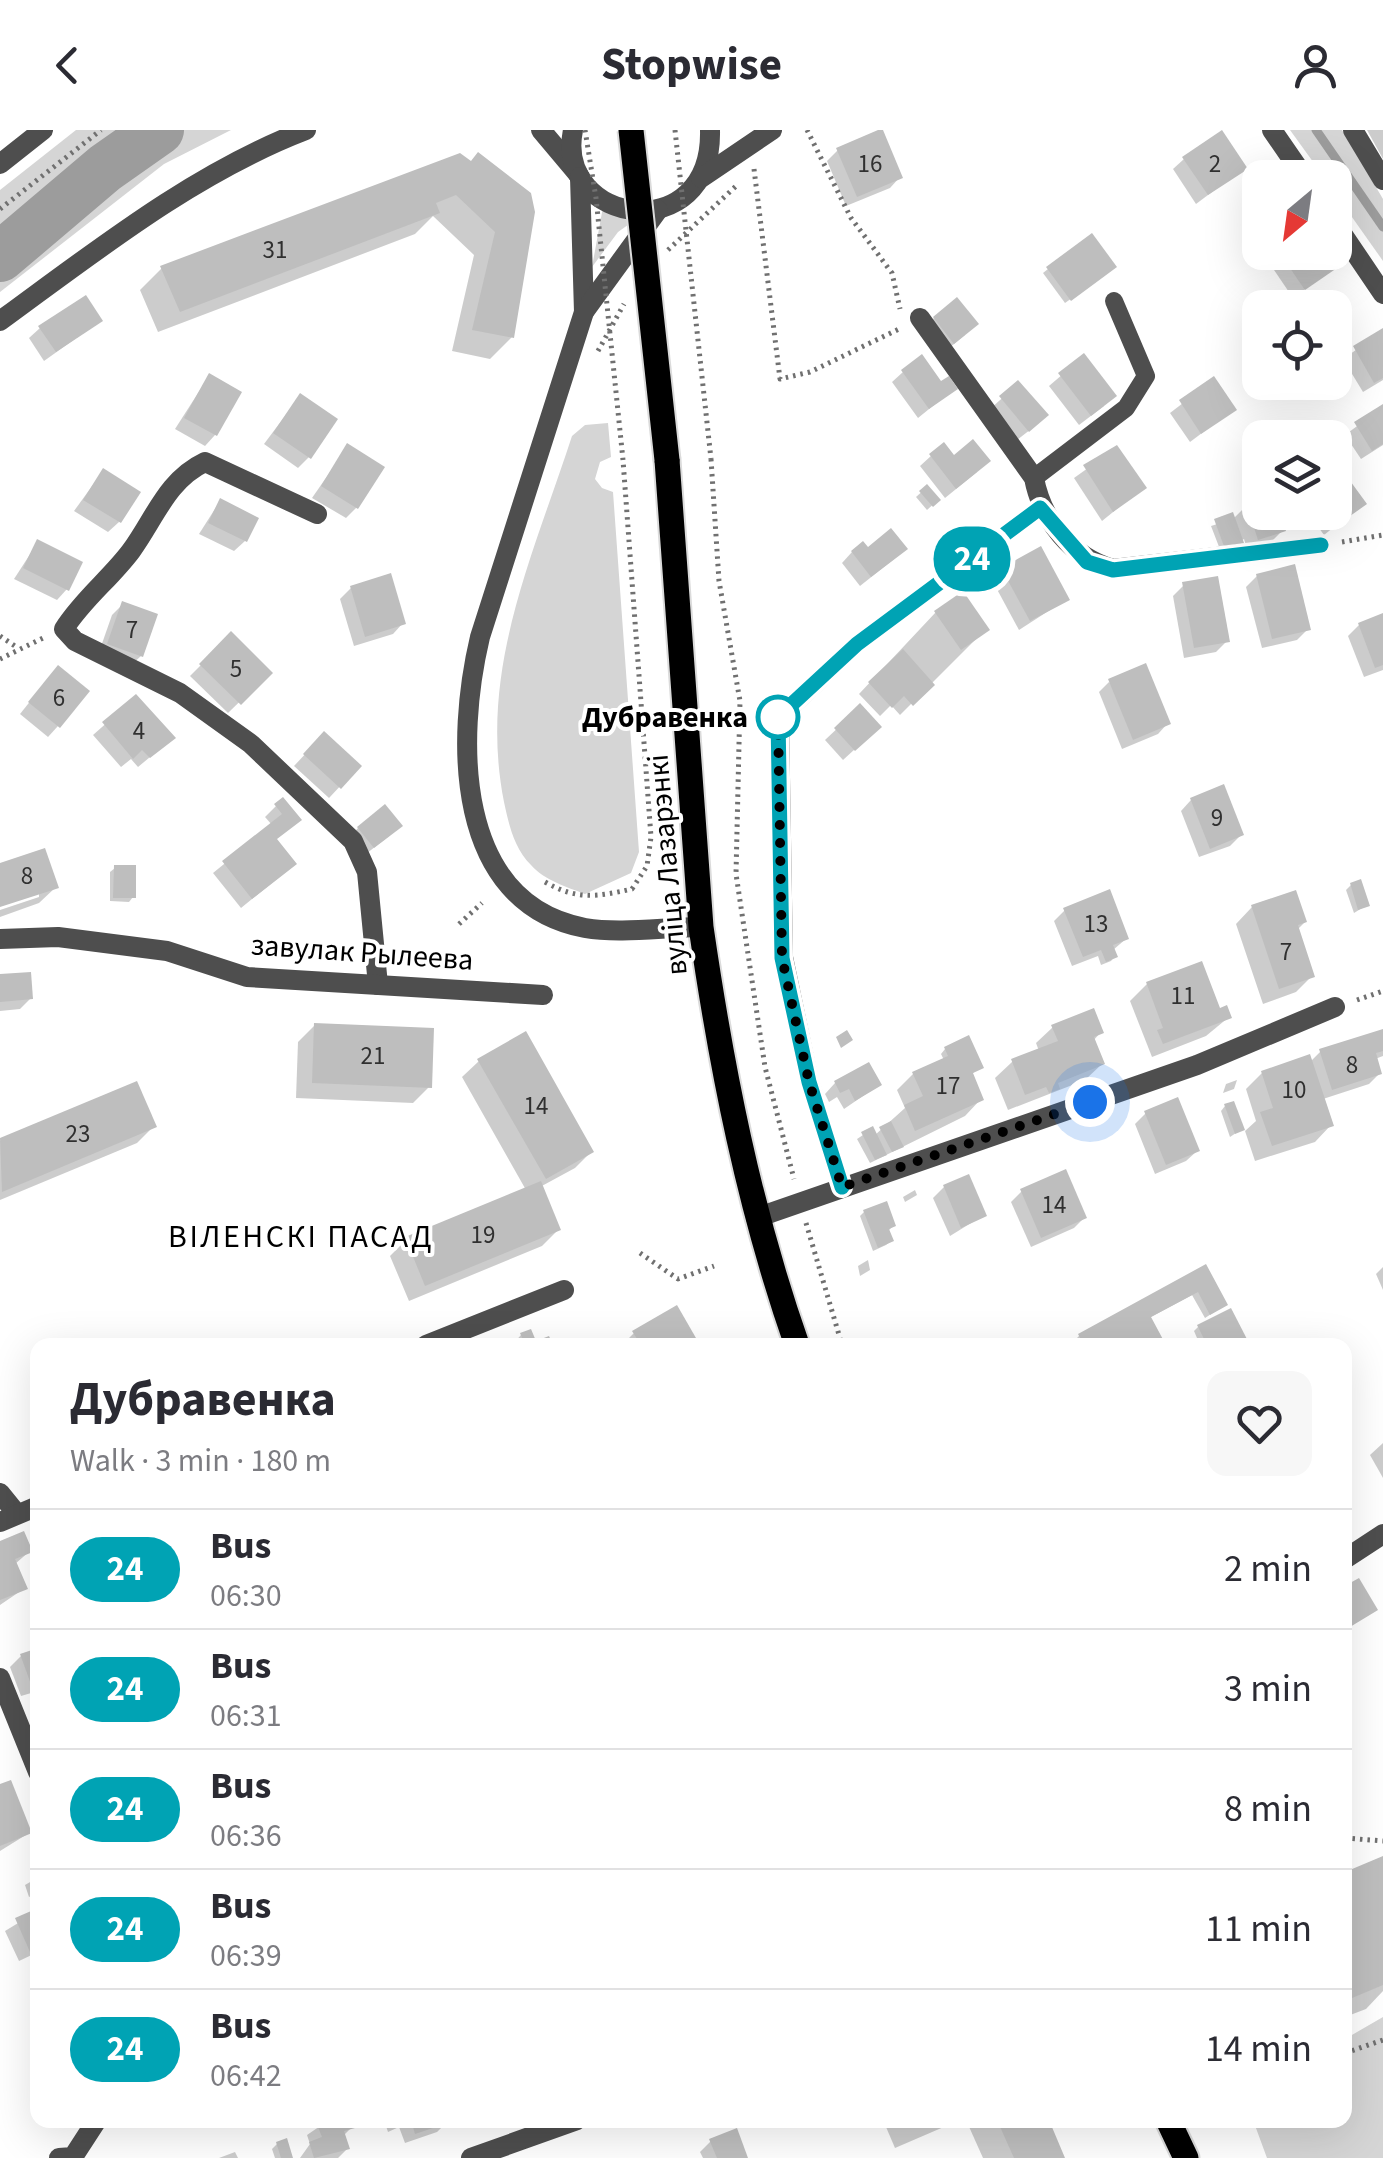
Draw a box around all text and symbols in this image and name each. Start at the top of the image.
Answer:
text: Stopwise [601,33,782,97]
icon: back [40,38,95,93]
icon: person [1288,38,1343,93]
house number: 16 [858,146,882,182]
house number: 2 [1209,146,1221,182]
north arrow [1242,160,1352,270]
map controls [1242,160,1352,530]
house number: 31 [263,232,287,268]
button: locate [1242,290,1352,400]
button: layers [1242,420,1352,530]
line badge: 24 [927,526,1017,592]
text: 24 [954,534,990,584]
house number: 7 [126,612,138,648]
house number: 5 [230,651,242,687]
house number: 6 [53,680,65,716]
place label: Дубравенка [582,696,748,739]
marker: Дубравенка [757,696,799,738]
house number: 4 [133,713,145,749]
street label: вуліца Лазарэнкі [636,753,699,977]
house number: 9 [1211,800,1223,836]
house number: 8 [21,858,33,894]
house number: 13 [1084,906,1108,942]
street label: завулак Рылеева [249,923,475,982]
house number: 7 [1280,934,1292,970]
house number: 11 [1171,978,1195,1014]
house number: 21 [361,1038,385,1074]
house number: 8 [1346,1047,1358,1083]
house number: 17 [936,1068,960,1104]
house number: 10 [1282,1072,1306,1108]
your location [1065,1077,1115,1127]
house number: 14 [524,1088,548,1124]
house number: 23 [66,1116,90,1152]
house number: 14 [1042,1187,1066,1223]
district label: ВІЛЕНСКІ ПАСАД [168,1214,434,1260]
house number: 19 [471,1217,495,1253]
text: Дубравенка [70,1366,336,1434]
button: heart [1207,1371,1312,1476]
text: Walk · 3 min · 180 m [70,1438,331,1484]
text: Bus [210,1519,271,1573]
text: 2 min [1224,1542,1312,1596]
text: 24 [107,1544,143,1594]
text: 06:30 [210,1573,282,1619]
text: Bus [210,1639,271,1693]
text: 3 min [1224,1662,1312,1716]
text: 24 [107,1664,143,1714]
text: 06:31 [210,1693,282,1739]
text: Bus [210,1759,271,1813]
text: 8 min [1224,1782,1312,1836]
text: 24 [107,1784,143,1834]
text: 06:36 [210,1813,282,1859]
text: Bus [210,1879,271,1933]
text: 11 min [1205,1902,1312,1956]
text: 24 [107,1904,143,1954]
text: 06:39 [210,1933,282,1979]
text: Bus [210,1999,271,2053]
text: 14 min [1205,2022,1312,2076]
text: 24 [107,2024,143,2074]
text: 06:42 [210,2053,282,2099]

